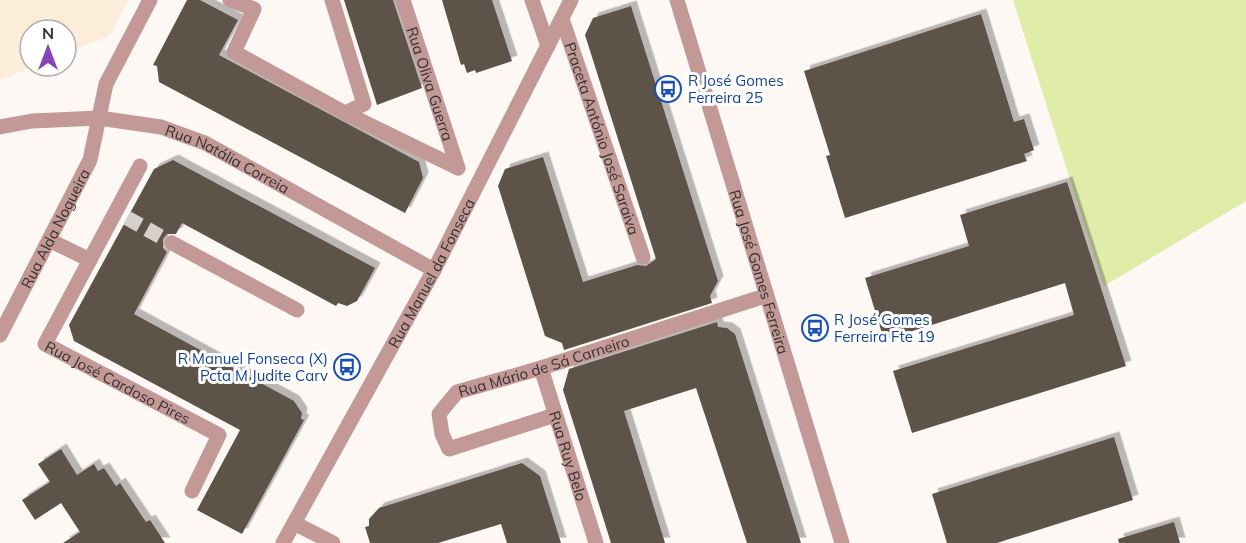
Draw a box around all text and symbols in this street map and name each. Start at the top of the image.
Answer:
north arrow [18,18,78,78]
text: N [42,23,54,43]
street label: Rua Oliva Guerra [403,24,458,143]
street label: Praceta António José Saraiva [561,39,644,237]
place label: R José Gomes Ferreira 25 [688,71,784,107]
bus stop icon: R José Gomes Ferreira 25 [653,74,683,104]
street label: Rua Natália Correia [163,120,293,197]
street label: Rua Alda Nogueira [16,165,94,291]
street label: Rua José Gomes Ferreira [726,187,793,356]
street label: Rua Manuel da Fonseca [383,195,478,351]
place label: R José Gomes Ferreira Fte 19 [834,310,935,346]
bus stop icon: R José Gomes Ferreira Fte 19 [800,313,830,343]
street label: Rua Mário de Sá Carneiro [456,331,632,401]
street label: Rua José Cardoso Pires [42,336,194,428]
place label: R Manuel Fonseca (X) Pcta M Judite Carv [178,349,328,385]
bus stop icon: R Manuel Fonseca (X) Pcta M Judite Carv [332,352,362,382]
street label: Rua Ruy Belo [546,408,592,503]

